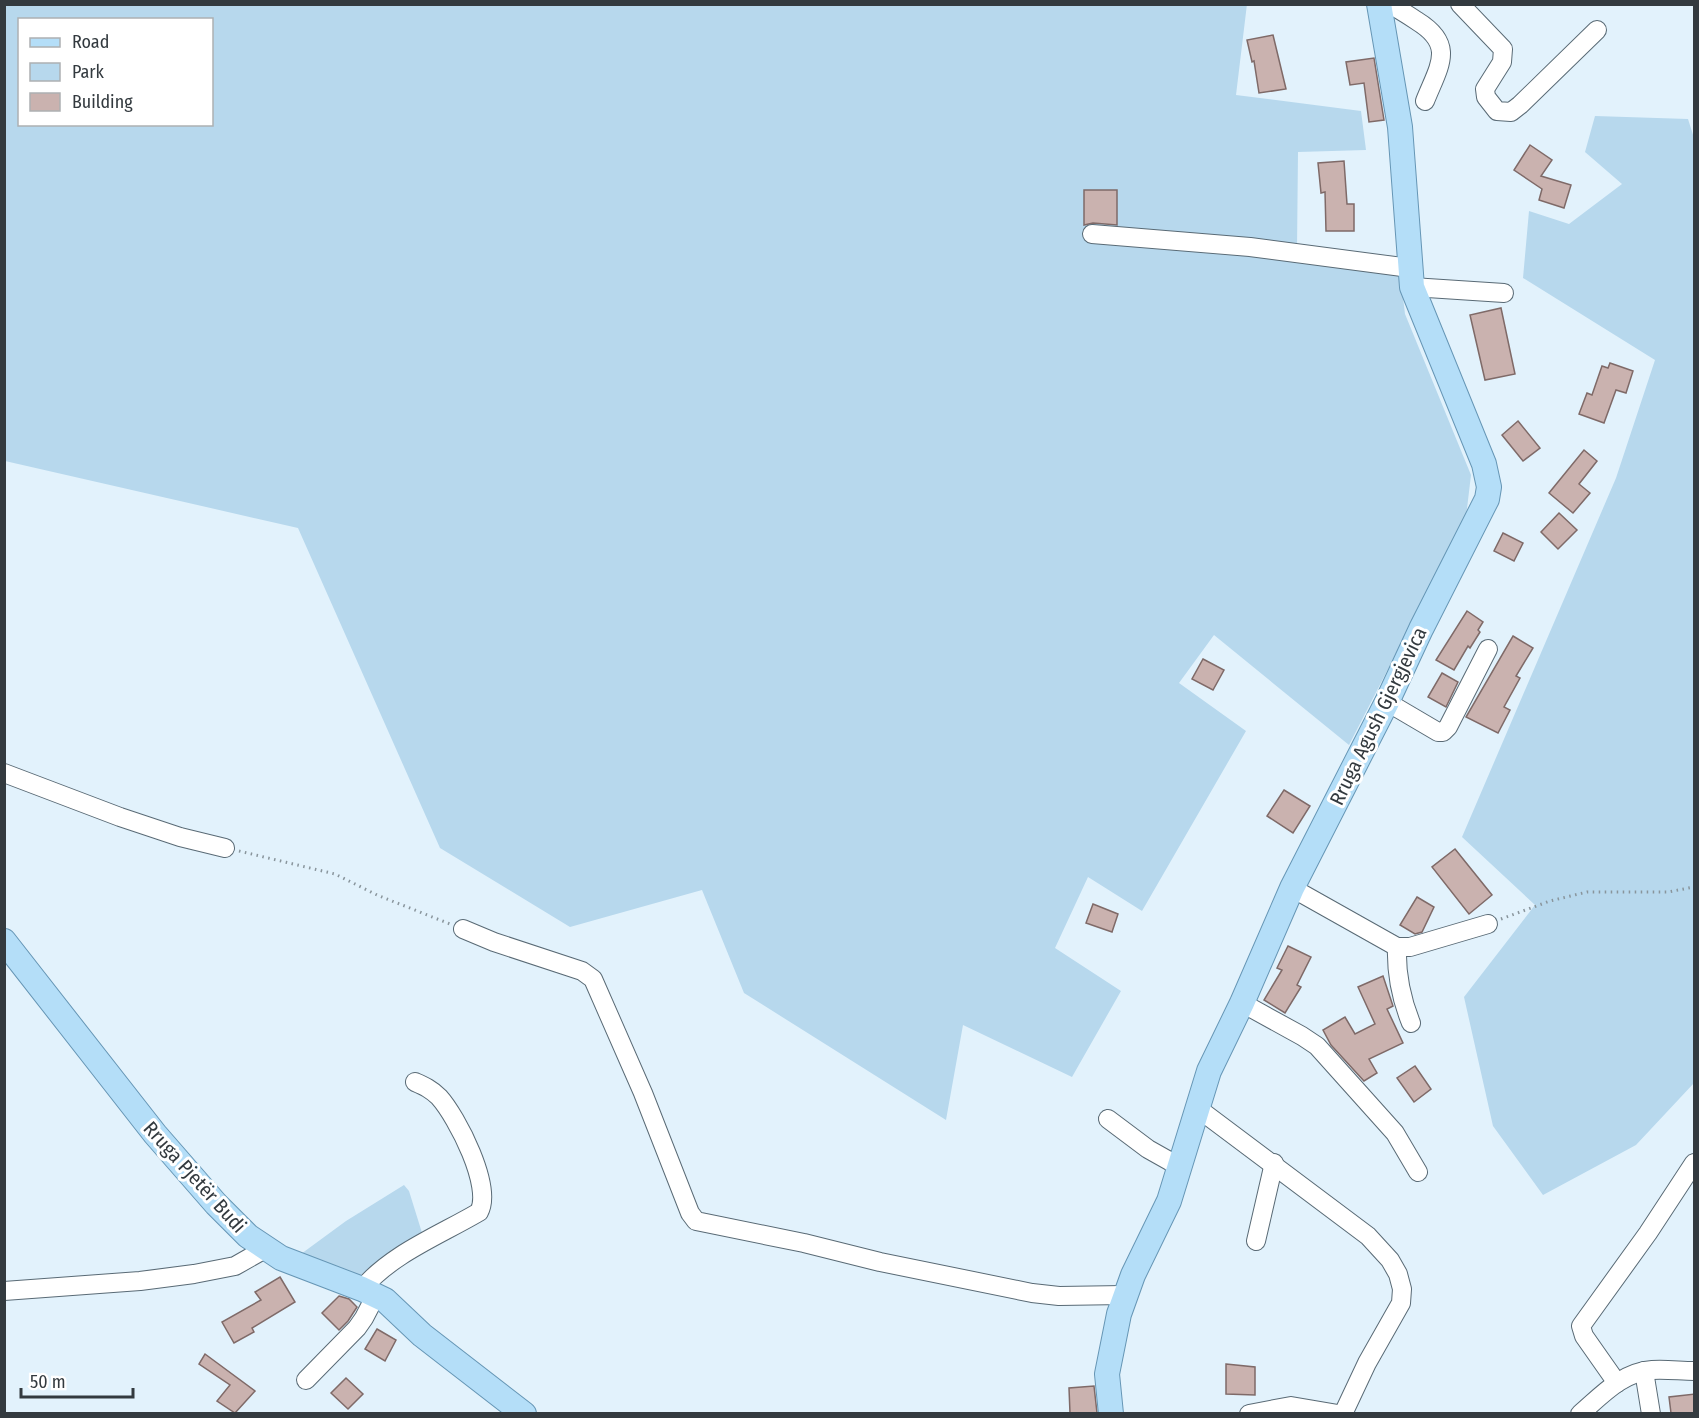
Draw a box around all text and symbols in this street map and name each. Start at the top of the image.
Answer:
legend [18,18,213,126]
text: Road [72,31,109,53]
text: Park [72,61,105,83]
text: Building [72,91,133,113]
street label: Rruga Agush Gjergjevica [1324,623,1432,809]
street label: Rruga Pjetër Budi [139,1116,251,1238]
scale bar [21,1361,134,1399]
text: 50 m [30,1371,66,1393]

